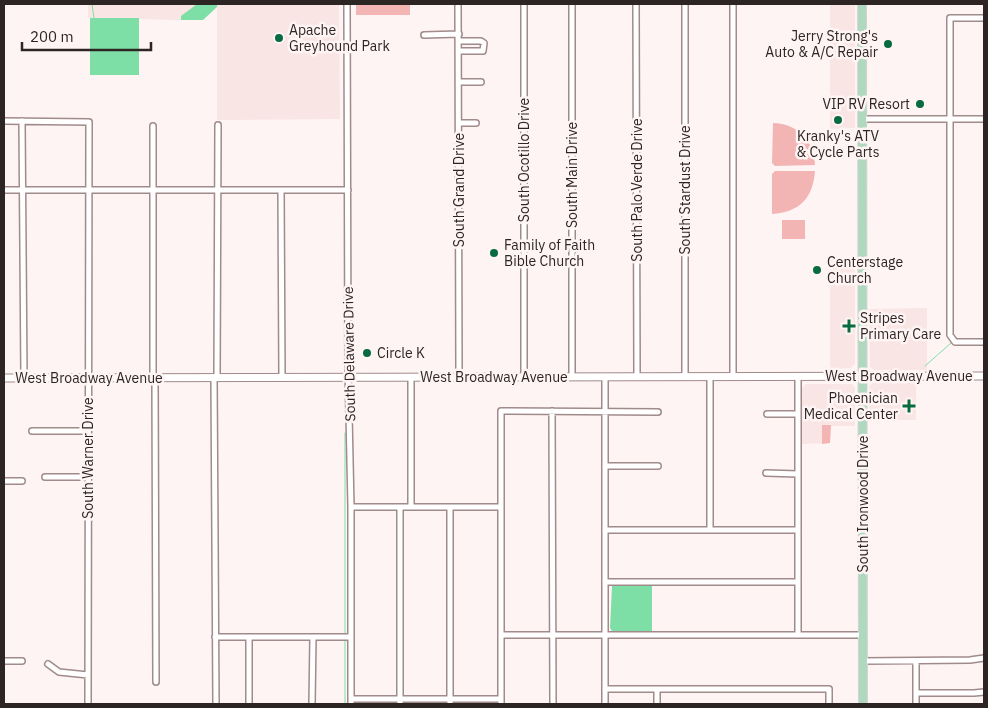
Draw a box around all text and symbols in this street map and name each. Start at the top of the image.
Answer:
scale bar [22,20,151,52]
place label: Apache Greyhound Park [289,21,390,55]
text: 200 m [30,27,74,46]
place label: Jerry Strong's Auto & A/C Repair [765,27,878,61]
marker: Apache Greyhound Park [273,32,285,44]
marker: Jerry Strong's Auto & A/C Repair [882,38,894,50]
place label: VIP RV Resort [822,95,910,113]
street label: South Ocotillo Drive [515,97,533,222]
marker: VIP RV Resort [914,98,926,110]
marker: Kranky's ATV & Cycle Parts [832,114,844,126]
street label: South Palo Verde Drive [628,118,646,262]
street label: South Main Drive [563,122,581,228]
street label: South Stardust Drive [676,125,694,255]
place label: Kranky's ATV & Cycle Parts [796,127,880,161]
street label: South Grand Drive [450,133,468,247]
place label: Family of Faith Bible Church [504,236,595,270]
marker: Family of Faith Bible Church [488,247,500,259]
place label: Centerstage Church [827,253,903,287]
marker: Centerstage Church [811,264,823,276]
street label: South Delaware Drive [339,286,359,422]
place label: Stripes Primary Care [860,309,941,343]
marker: Stripes Primary Care [842,319,856,333]
place label: Circle K [377,344,425,362]
marker: Circle K [361,347,373,359]
street label: West Broadway Avenue [825,367,973,385]
street label: West Broadway Avenue [420,368,568,386]
street label: West Broadway Avenue [15,369,163,387]
place label: Phoenician Medical Center [804,389,898,423]
street label: South Warner Drive [79,397,97,519]
marker: Phoenician Medical Center [902,399,916,413]
street label: South Ironwood Drive [854,435,872,572]

